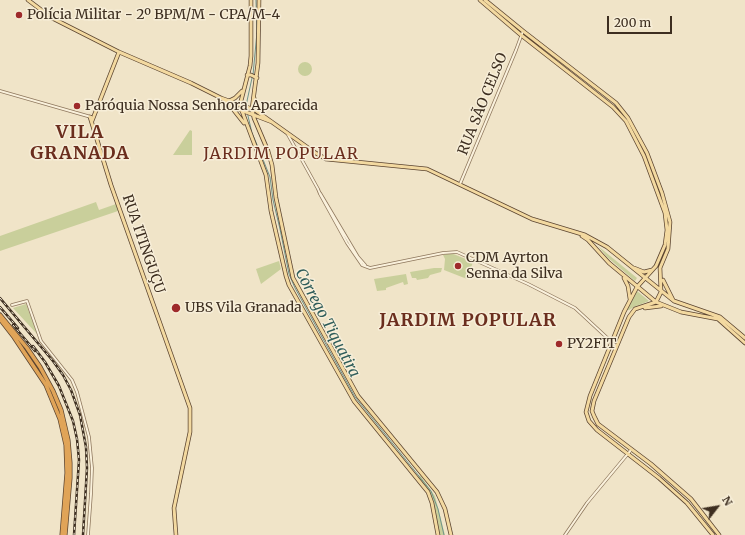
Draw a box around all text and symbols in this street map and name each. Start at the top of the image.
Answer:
place label: Polícia Militar - 2º BPM/M - CPA/M-4 [27,7,280,23]
scale bar [609,8,674,34]
marker: Polícia Militar - 2º BPM/M - CPA/M-4 [14,10,24,20]
text: 200 m [614,15,651,30]
street label: RUA SÃO CELSO [455,50,511,158]
place label: Paróquia Nossa Senhora Aparecida [85,98,318,114]
marker: Paróquia Nossa Senhora Aparecida [72,101,82,111]
district label: VILA GRANADA [30,122,130,164]
district label: JARDIM POPULAR [203,144,359,164]
street label: RUA ITINGUÇU [118,192,168,296]
place label: CDM Ayrton Senna da Silva [466,250,563,282]
marker: CDM Ayrton Senna da Silva [453,261,463,271]
water label: Córrego Tiquatira [291,266,363,380]
place label: UBS Vila Granada [185,300,302,316]
marker: UBS Vila Granada [170,302,182,314]
district label: JARDIM POPULAR [379,310,557,332]
place label: PY2FIT [567,336,617,352]
marker: PY2FIT [554,339,564,349]
north arrow [697,487,737,527]
text: N [719,493,736,508]

